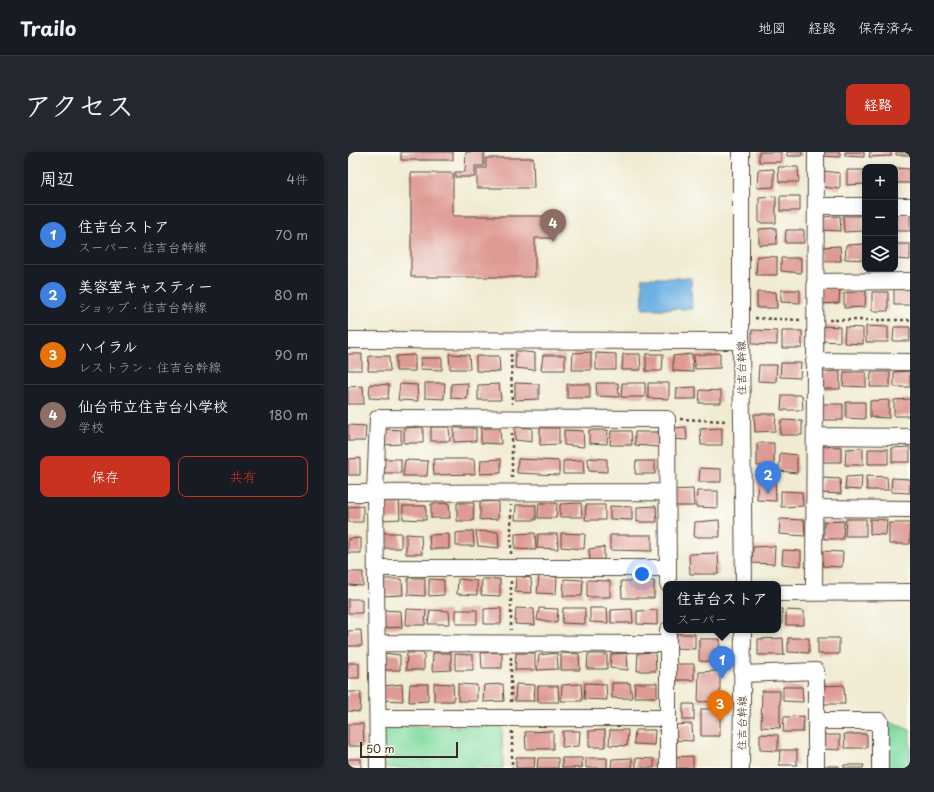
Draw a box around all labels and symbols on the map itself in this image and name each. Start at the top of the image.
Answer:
pin: 4 [540,209,566,242]
street label: 住吉台幹線 [732,340,750,396]
pin: 2 [755,461,781,494]
your location [632,564,652,584]
pin: 1 [709,646,735,679]
pin: 3 [707,690,733,723]
street label: 住吉台幹線 [733,696,750,751]
scale bar [360,740,458,759]

